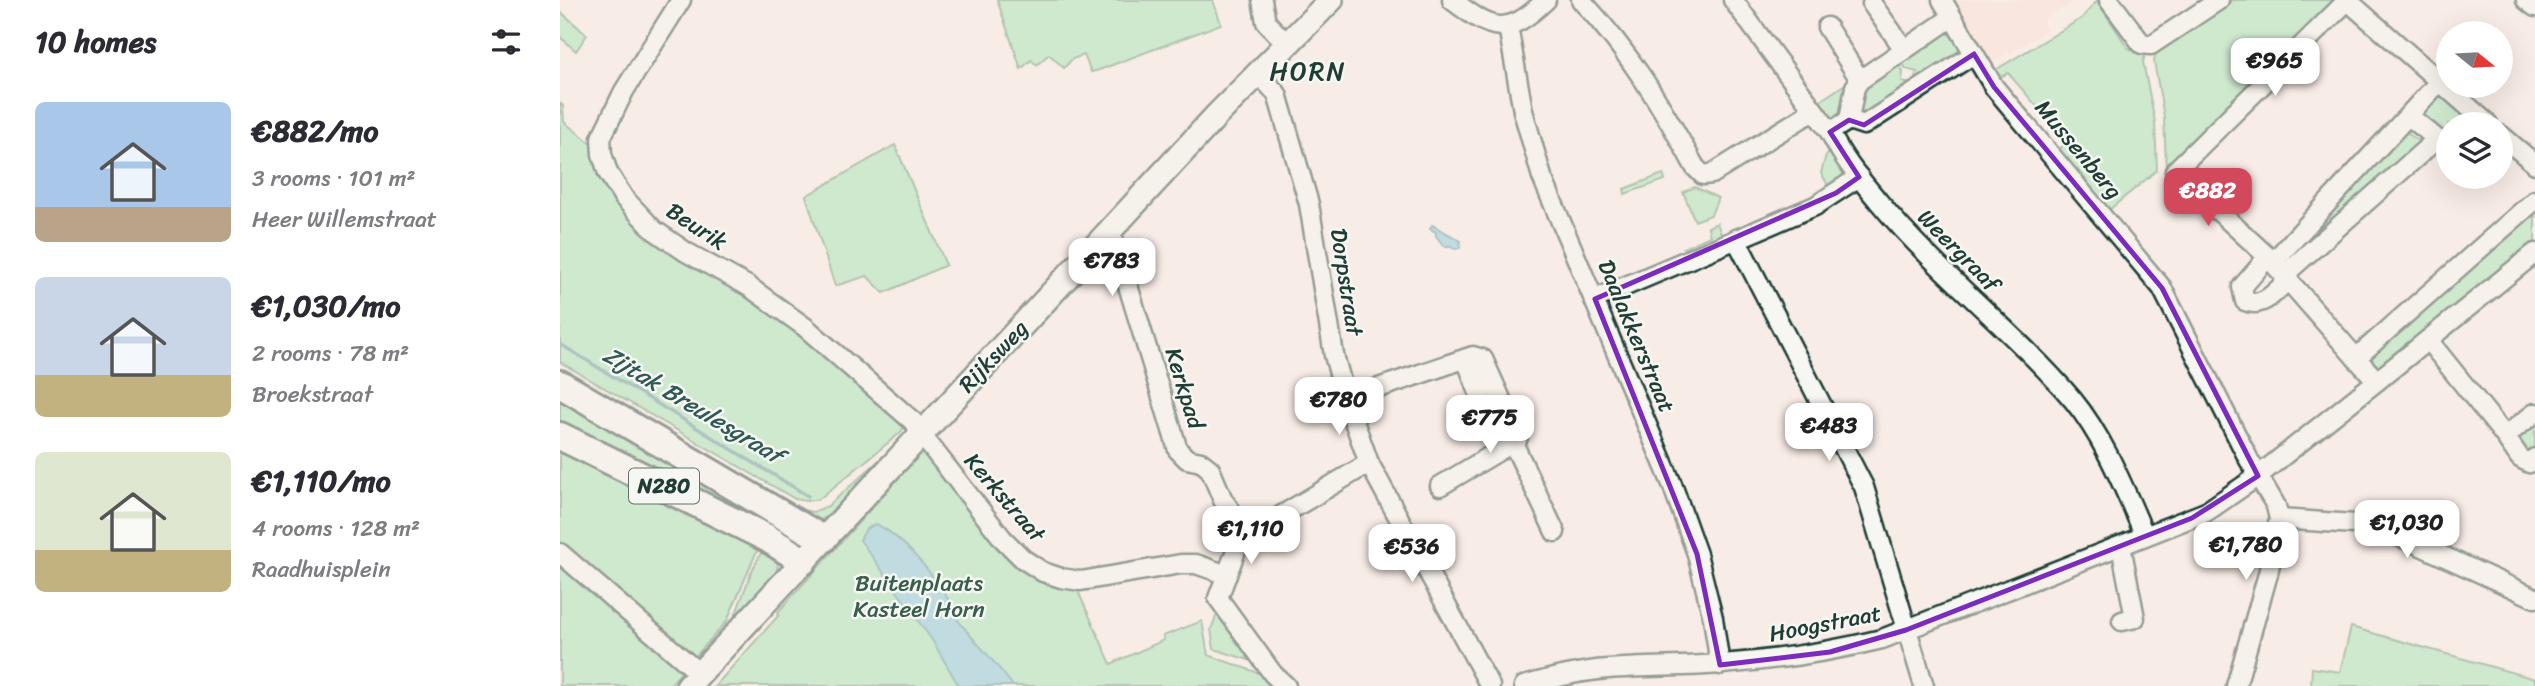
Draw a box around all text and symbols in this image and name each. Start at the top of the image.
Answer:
text: 10 homes [35,15,156,69]
north arrow [2436,21,2513,98]
map controls [2436,21,2513,189]
icon: filters [487,23,525,61]
pin: €965 [2234,38,2316,98]
text: €965 [2247,40,2303,81]
district label: HORN [1269,48,1347,94]
street label: Mussenberg [2024,90,2133,209]
text: €882/mo [252,104,379,158]
button: layers [2436,112,2513,189]
icon: home [91,130,175,214]
text: 3 rooms · 101 m² [252,158,416,199]
pin: €882 [2167,168,2249,228]
text: €882 [2180,170,2236,211]
street label: Beurik [658,191,736,262]
text: Heer Willemstraat [252,199,437,240]
street label: Weergraaf [1907,199,2012,304]
street label: Dorpstraat [1318,225,1375,340]
pin: €783 [1071,238,1153,298]
text: €783 [1085,240,1139,281]
street label: Daalakkerstraat [1586,253,1687,419]
text: €1,030/mo [252,279,400,333]
icon: home [91,305,175,389]
street label: Rijksweg [948,310,1039,403]
text: 2 rooms · 78 m² [252,333,409,374]
water label: Zijtak Breulesgraaf [595,334,797,479]
street label: Kerkpad [1153,342,1217,436]
text: Broekstraat [252,374,373,415]
pin: €780 [1298,378,1380,437]
text: €780 [1311,379,1367,420]
pin: €775 [1449,396,1531,455]
text: €775 [1462,397,1518,438]
pin: €483 [1788,404,1870,463]
text: €483 [1801,405,1857,446]
street label: Kerkstraat [953,443,1057,553]
text: €1,110/mo [252,454,391,508]
road number: N280 [629,468,699,504]
icon: home [91,480,175,564]
pin: €1,030 [2350,500,2464,560]
text: €1,030 [2370,502,2444,543]
pin: €1,110 [1194,506,1308,566]
text: 4 rooms · 128 m² [252,508,420,549]
text: €1,110 [1218,508,1284,549]
pin: €1,780 [2189,522,2303,582]
pin: €536 [1371,524,1453,584]
text: €1,780 [2210,524,2282,565]
text: €536 [1384,526,1440,567]
text: Raadhuisplein [252,549,391,590]
park label: Buitenplaats Kasteel Horn [853,563,985,630]
street label: Hoogstraat [1765,593,1885,654]

